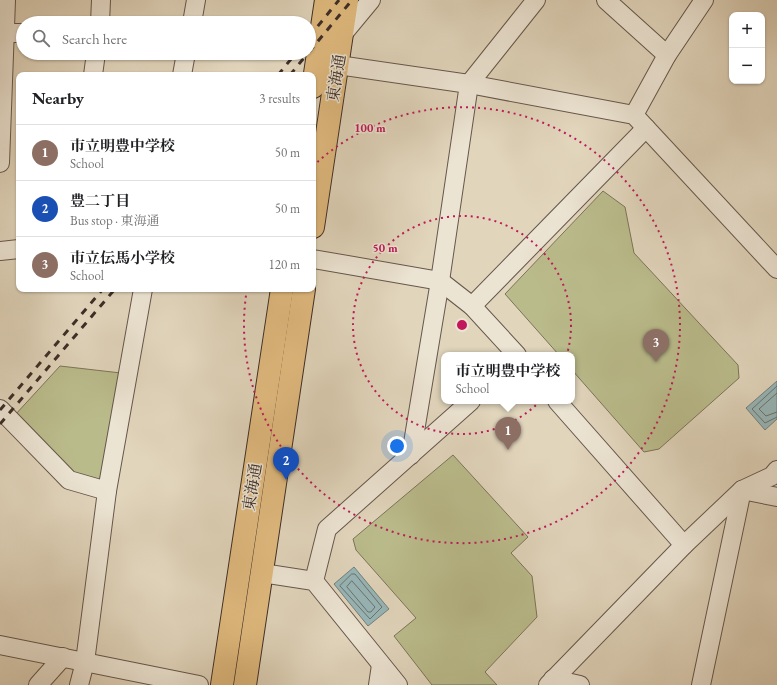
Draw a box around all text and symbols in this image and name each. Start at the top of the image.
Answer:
map controls [729,12,765,84]
button: + [729,12,765,48]
search box [16,16,316,60]
icon: search [30,27,52,49]
text: Search here [62,29,127,48]
button: − [729,48,765,84]
street label: 東海通 [322,53,350,103]
text: Nearby [32,87,84,109]
text: 3 results [259,90,300,107]
text: 100 m [354,120,386,136]
text: 市立明豊中学校 [70,136,175,155]
text: 1 [42,144,48,161]
text: 50 m [275,144,300,161]
text: School [70,155,104,172]
text: 豊二丁目 [70,191,130,210]
text: 2 [42,200,48,217]
text: 50 m [275,200,300,217]
text: Bus stop · 東海通 [70,212,160,229]
text: 50 m [372,240,398,256]
text: 市立伝馬小学校 [70,248,175,267]
text: 3 [42,256,48,273]
text: 120 m [269,256,300,273]
text: School [70,267,104,284]
centre of rings [455,318,469,332]
pin: 3 [643,329,669,362]
popup [441,352,575,404]
text: 市立明豊中学校 [455,361,561,380]
text: School [455,380,489,397]
pin: 1 [495,417,521,450]
your location [387,436,407,456]
pin: 2 [273,447,299,480]
street label: 東海通 [238,462,266,512]

